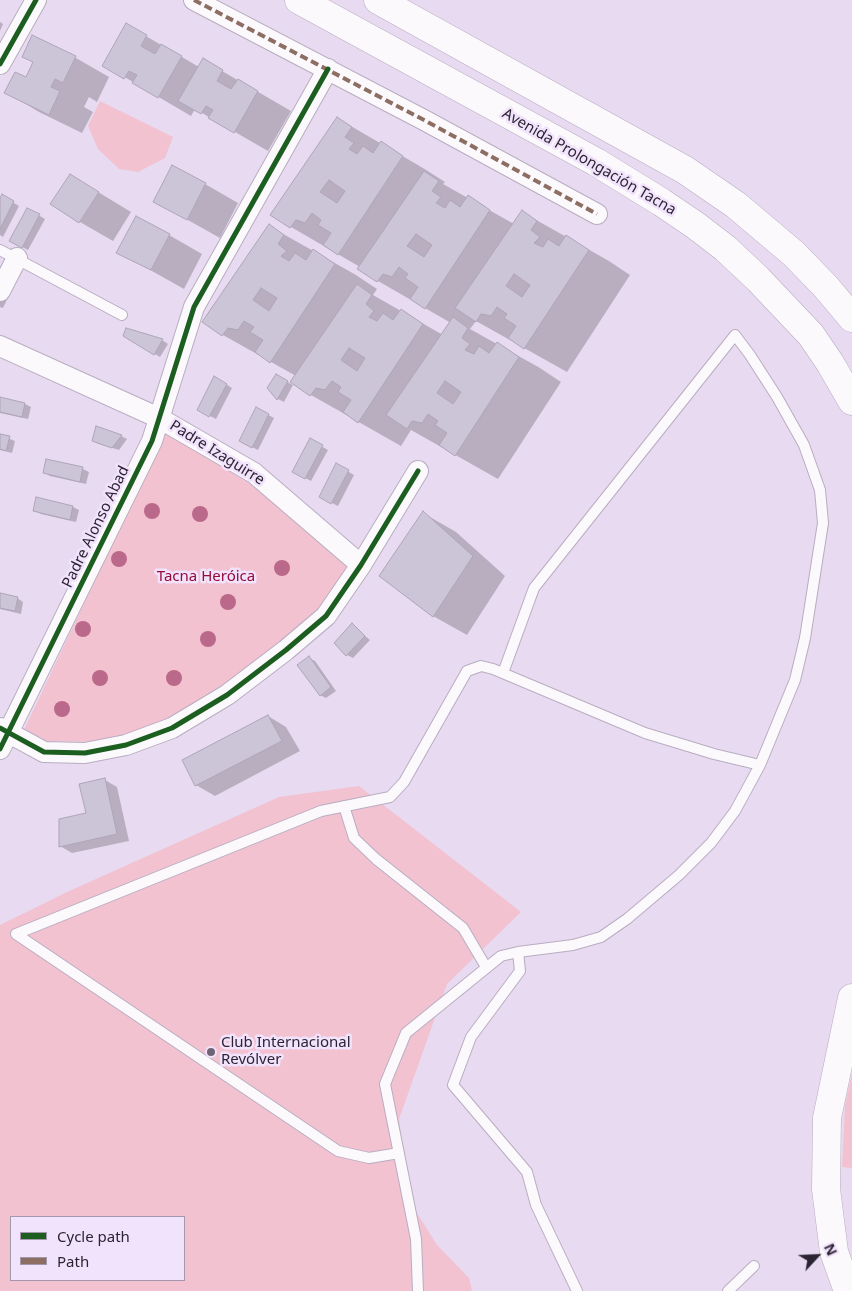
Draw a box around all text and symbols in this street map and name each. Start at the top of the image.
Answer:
street label: Avenida Prolongación Tacna [499,105,679,219]
street label: Padre Izaguirre [166,417,268,489]
street label: Padre Alonso Abad [59,463,133,591]
park label: Tacna Heróica [157,568,255,586]
place label: Club Internacional Revólver [221,1034,351,1069]
marker: Club Internacional Revólver [205,1046,217,1058]
legend [10,1216,185,1281]
text: Cycle path [57,1226,130,1246]
north arrow [792,1231,842,1281]
text: N [820,1240,842,1259]
text: Path [57,1251,89,1271]

